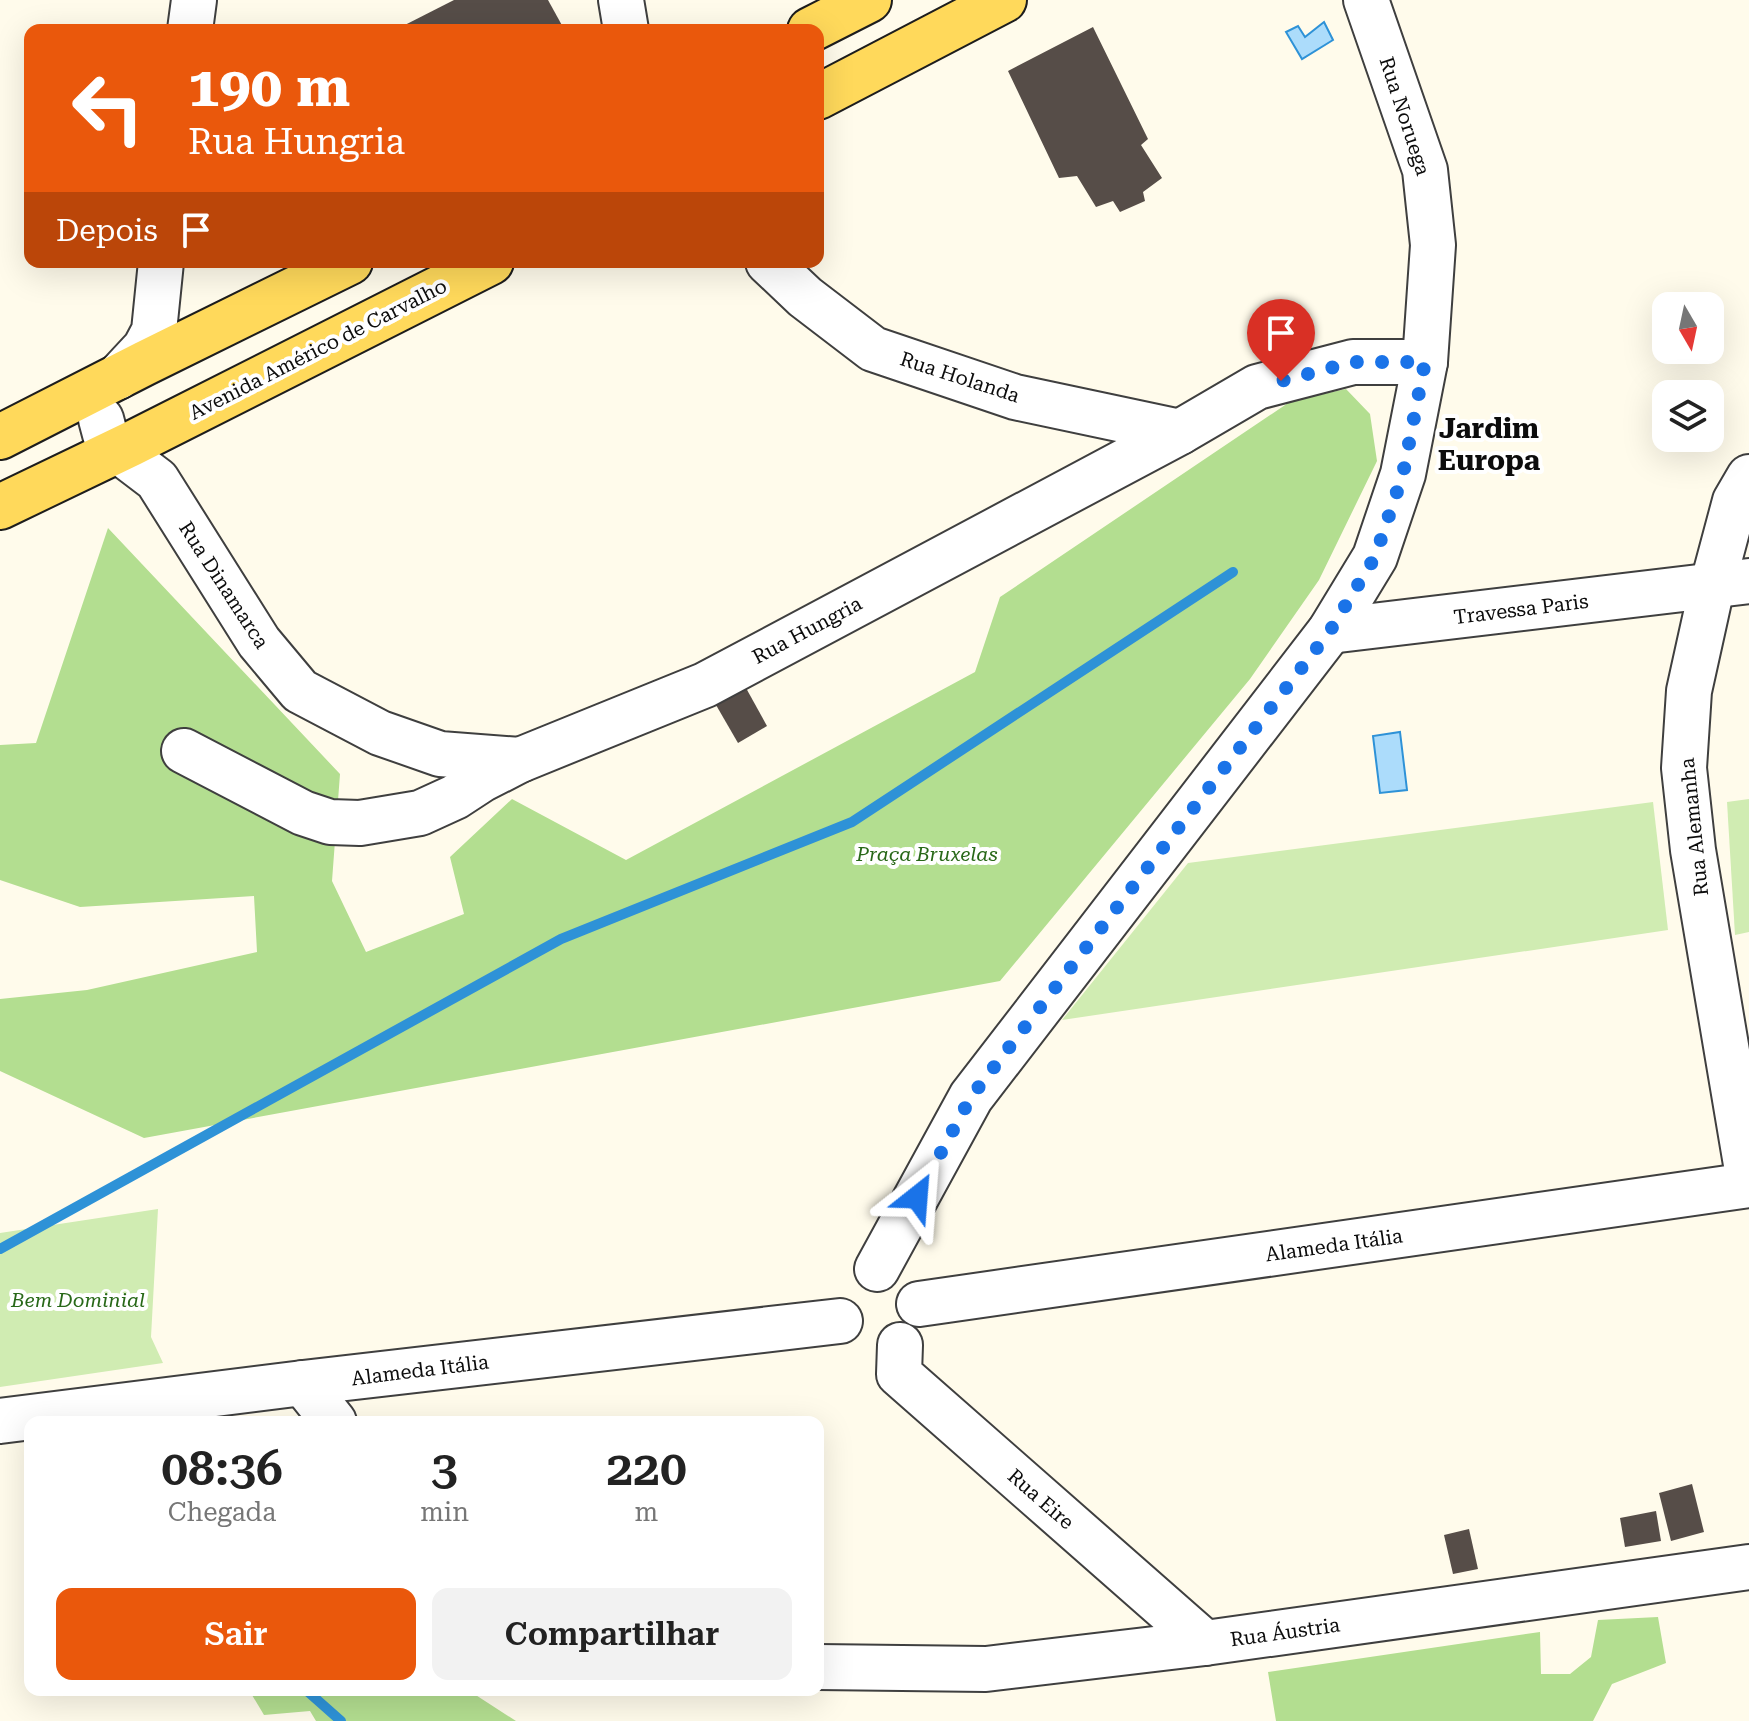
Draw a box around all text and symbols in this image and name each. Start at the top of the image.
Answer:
text: 190 m [188,54,350,120]
street label: Rua Noruega [1375,54,1436,179]
icon: left [56,56,160,160]
text: Rua Hungria [188,121,405,163]
icon: arrive [174,208,218,252]
text: Depois [56,213,158,248]
street label: Avenida Américo de Carvalho [185,273,451,425]
north arrow [1652,292,1724,364]
map controls [1652,292,1724,452]
pin [1247,299,1315,381]
icon: arrive [1259,311,1303,355]
street label: Rua Holanda [897,346,1023,408]
button: layers [1652,380,1724,452]
district label: Jardim Europa [1438,412,1541,477]
street label: Rua Dinamarca [174,517,274,653]
street label: Travessa Paris [1452,589,1590,629]
street label: Rua Hungria [748,591,866,669]
street label: Rua Alemanha [1675,757,1713,897]
park label: Praça Bruxelas [855,842,998,866]
position arrow [875,1155,959,1239]
street label: Alameda Itália [1264,1223,1404,1267]
park label: Bem Dominial [10,1288,145,1312]
street label: Alameda Itália [350,1350,490,1390]
text: 08:36 [161,1441,283,1497]
text: 3 [431,1441,458,1497]
text: 220 [606,1441,687,1497]
street label: Rua Eire [1003,1464,1079,1534]
text: Chegada [168,1497,276,1527]
text: min [420,1497,469,1527]
text: m [635,1497,658,1527]
button: Sair [56,1588,416,1680]
button: Compartilhar [432,1588,792,1680]
street label: Rua Áustria [1229,1612,1342,1652]

